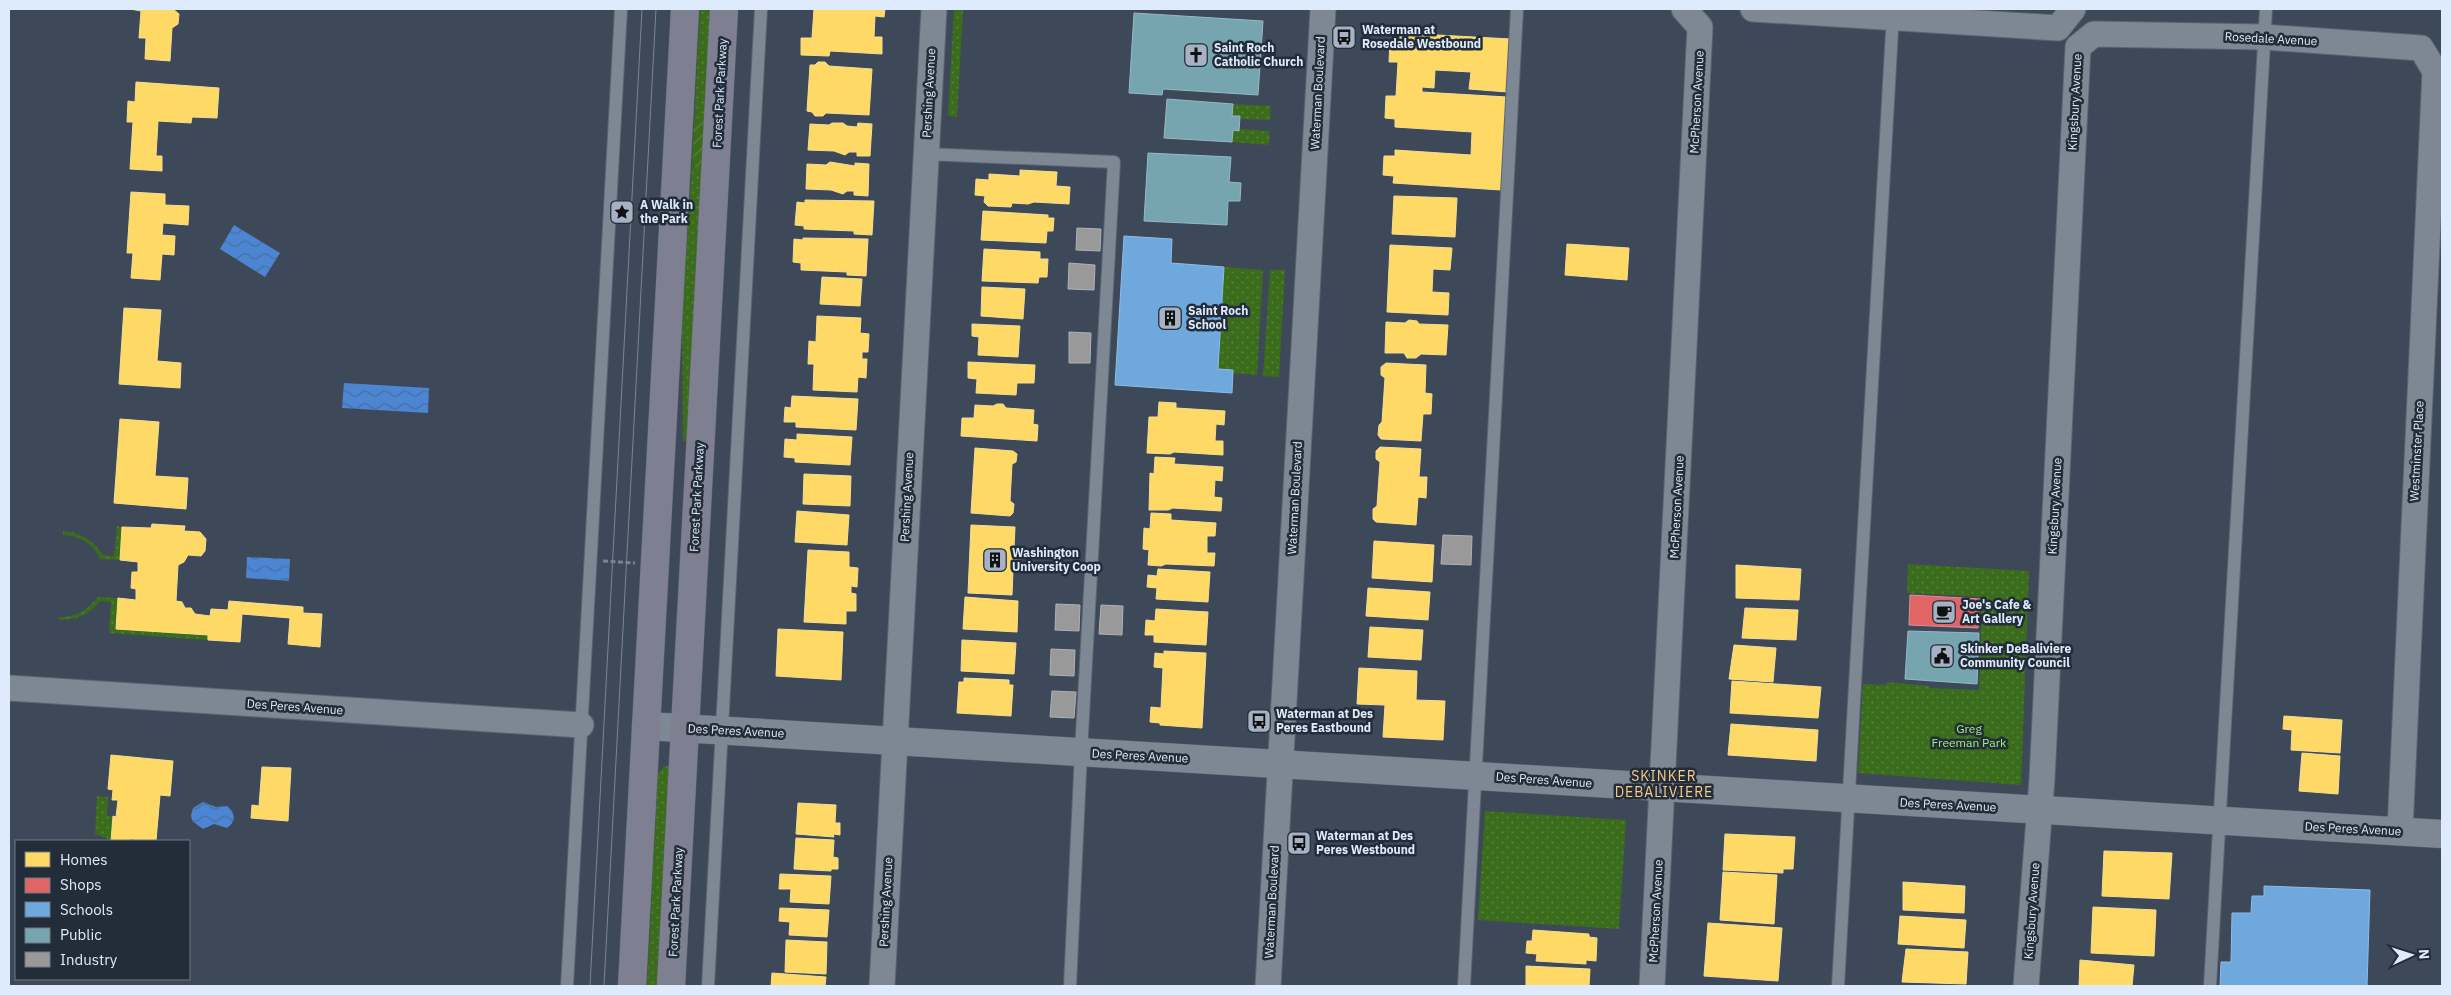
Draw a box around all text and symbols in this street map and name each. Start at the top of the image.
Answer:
place label: Waterman at Rosedale Westbound [1362,22,1481,51]
bus stop icon: Waterman at Rosedale Westbound [1331,24,1357,50]
street label: Rosedale Avenue [2224,29,2318,48]
street label: Waterman Boulevard [1307,36,1328,150]
street label: Forest Park Parkway [709,38,730,148]
place label: Saint Roch Catholic Church [1214,40,1303,69]
church icon: Saint Roch Catholic Church [1183,42,1209,68]
street label: Pershing Avenue [919,47,938,138]
street label: McPherson Avenue [1686,50,1707,154]
street label: Kingsbury Avenue [2064,53,2085,151]
place label: A Walk in the Park [640,197,693,226]
place icon: A Walk in the Park [609,199,635,225]
place label: Saint Roch School [1188,303,1248,332]
building icon: Saint Roch School [1157,305,1183,331]
street label: Westminster Place [2406,400,2427,502]
street label: Waterman Boulevard [1284,441,1305,555]
street label: Forest Park Parkway [686,442,707,552]
street label: Pershing Avenue [897,451,916,542]
street label: McPherson Avenue [1666,455,1687,559]
street label: Kingsbury Avenue [2044,457,2065,555]
place label: Washington University Coop [1012,545,1101,574]
building icon: Washington University Coop [982,547,1008,573]
place label: Joe's Cafe & Art Gallery [1962,597,2032,626]
cafe icon: Joe's Cafe & Art Gallery [1931,599,1957,625]
place label: Skinker DeBaliviere Community Council [1960,641,2071,670]
public building icon: Skinker DeBaliviere Community Council [1929,643,1955,669]
street label: Des Peres Avenue [246,696,344,717]
place label: Waterman at Des Peres Eastbound [1276,706,1373,735]
bus stop icon: Waterman at Des Peres Eastbound [1246,708,1272,734]
street label: Des Peres Avenue [687,720,785,741]
park label: Greg Freeman Park [1932,721,2007,750]
street label: Des Peres Avenue [1091,745,1189,766]
district label: SKINKER DEBALIVIERE [1615,767,1713,801]
street label: Des Peres Avenue [1495,769,1593,790]
street label: Des Peres Avenue [1899,794,1997,815]
street label: Des Peres Avenue [2304,818,2402,839]
place label: Waterman at Des Peres Westbound [1316,828,1415,857]
bus stop icon: Waterman at Des Peres Westbound [1286,830,1312,856]
legend [15,840,190,980]
street label: Waterman Boulevard [1261,845,1282,959]
street label: Forest Park Parkway [665,847,686,957]
text: Homes [60,850,108,869]
street label: Pershing Avenue [876,856,895,947]
street label: McPherson Avenue [1645,859,1666,963]
street label: Kingsbury Avenue [2021,862,2042,960]
text: Shops [60,875,102,894]
text: Schools [60,900,113,919]
text: Public [60,925,102,944]
north arrow [2386,930,2436,980]
text: N [2415,948,2433,960]
text: Industry [60,950,118,969]

